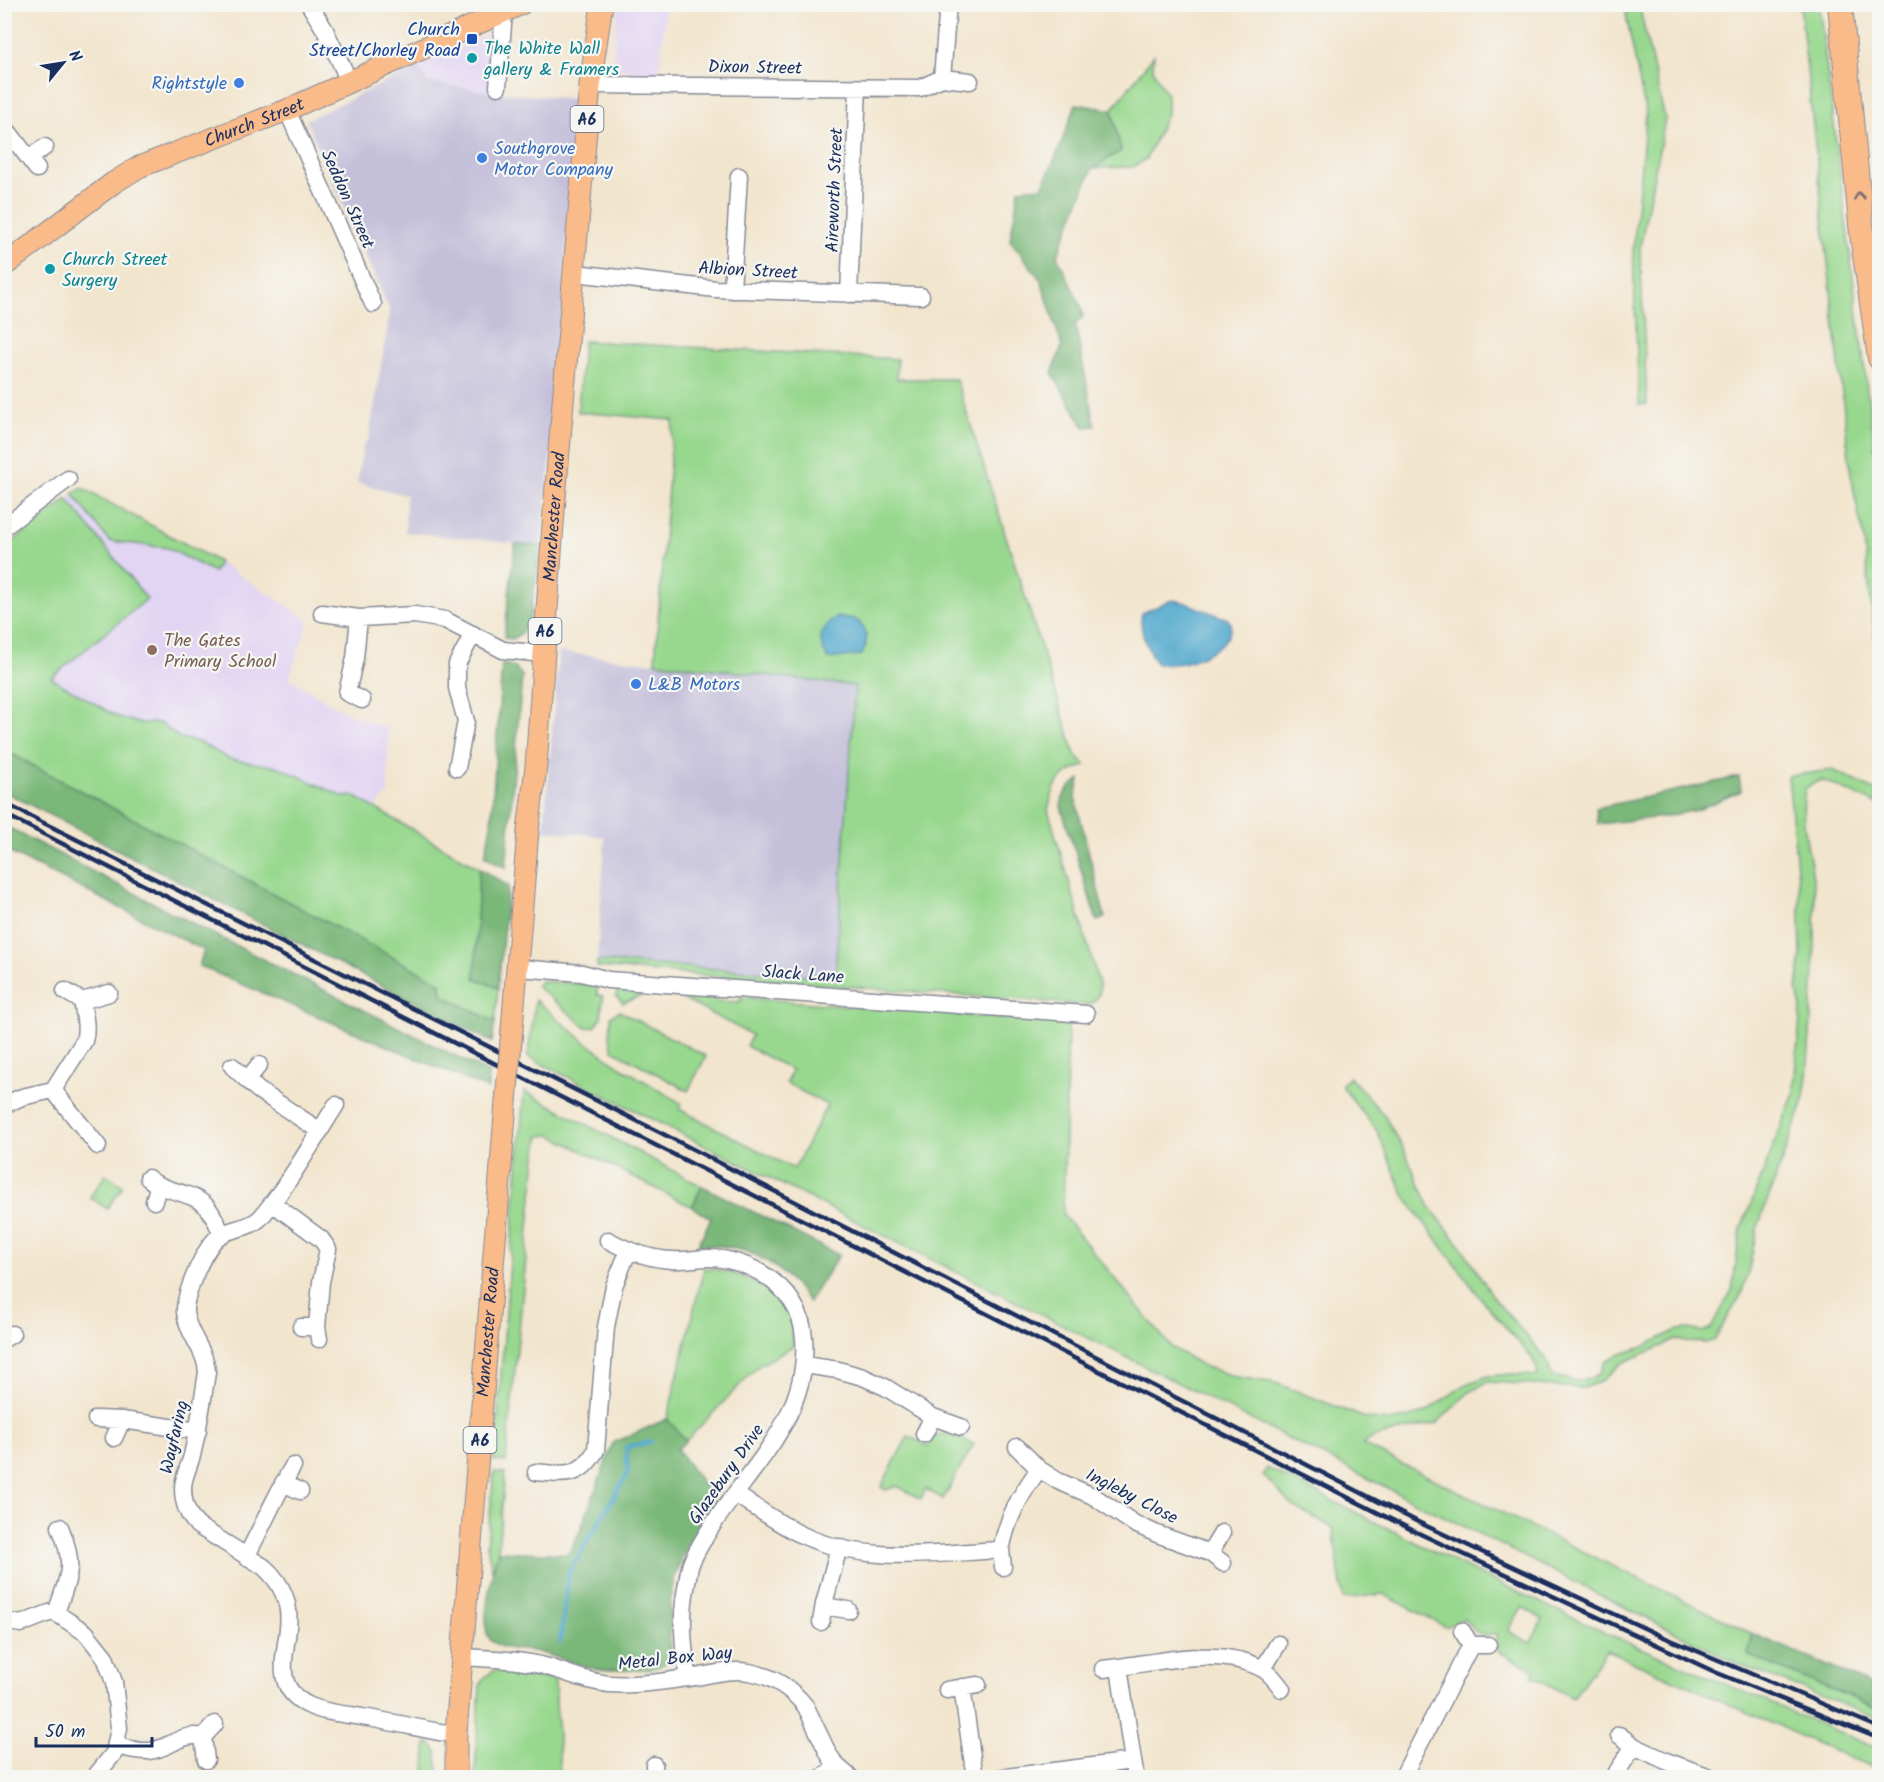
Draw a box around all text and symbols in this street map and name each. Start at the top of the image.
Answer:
place label: Church Street/Chorley Road [309,16,461,66]
marker: Church Street/Chorley Road [465,32,479,46]
north arrow [33,33,93,93]
place label: The White Wall gallery & Framers [483,35,620,85]
text: N [61,46,88,67]
marker: The White Wall gallery & Framers [465,51,479,65]
street label: Dixon Street [708,53,803,84]
place label: Rightstyle [151,70,227,99]
marker: Rightstyle [232,76,246,90]
street label: Church Street [200,90,311,157]
road number: A6 [570,106,604,132]
street label: Aireworth Street [819,126,852,253]
place label: Southgrove Motor Company [494,135,614,185]
street label: Seddon Street [312,145,382,255]
marker: Southgrove Motor Company [475,151,489,165]
one-way arrow [1853,191,1866,200]
place label: Church Street Surgery [62,246,169,296]
street label: Albion Street [697,254,799,289]
marker: Church Street Surgery [43,262,57,276]
street label: Manchester Road [536,450,575,583]
road number: A6 [528,618,562,644]
place label: The Gates Primary School [164,627,277,677]
marker: The Gates Primary School [145,643,159,657]
place label: L&B Motors [648,671,741,700]
marker: L&B Motors [629,677,643,691]
street label: Slack Lane [761,958,845,993]
street label: Manchester Road [470,1265,509,1398]
street label: Wayfaring [153,1398,198,1477]
street label: Glazebury Drive [682,1419,773,1531]
road number: A6 [464,1427,496,1453]
street label: Ingleby Close [1080,1462,1183,1533]
street label: Metal Box Way [617,1639,734,1680]
scale bar [36,1710,152,1748]
text: 50 m [45,1718,85,1747]

